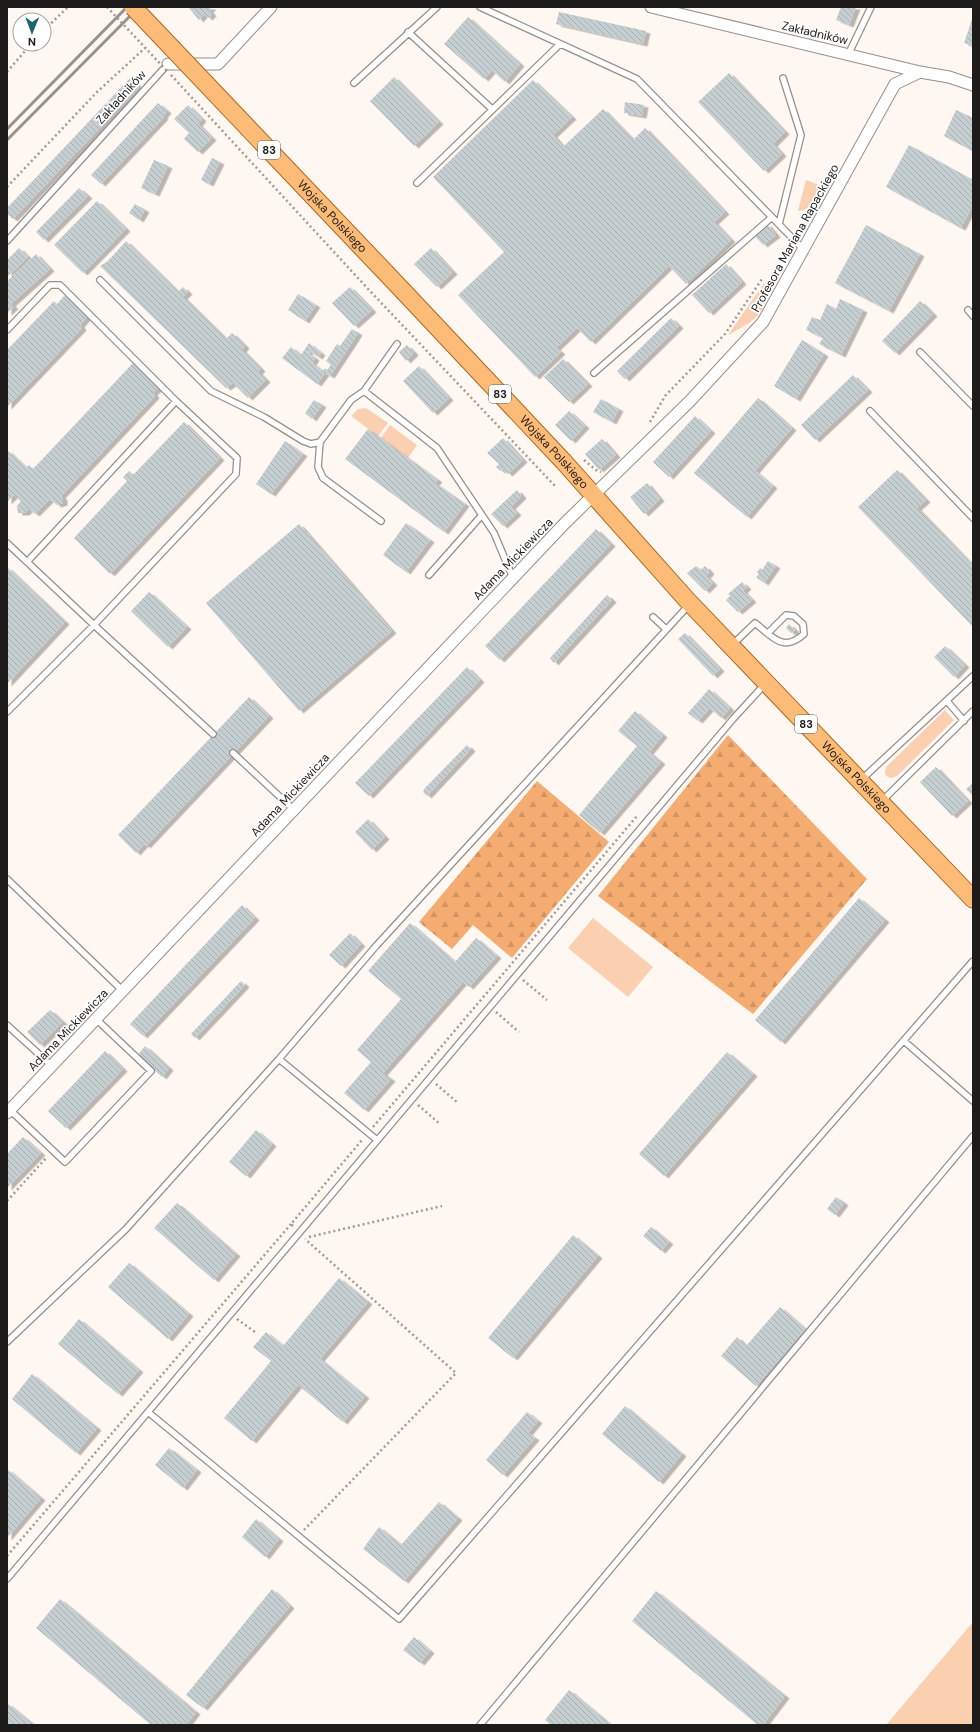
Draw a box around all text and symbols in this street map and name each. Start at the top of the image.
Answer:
north arrow [12,12,52,52]
street label: Zakładników [780,18,850,48]
text: N [28,35,36,49]
street label: Zakładników [92,67,150,127]
road number: 83 [258,141,280,159]
street label: Profesora Mariana Rapackiego [748,161,842,315]
street label: Wojska Polskiego [294,177,371,256]
road number: 83 [489,385,511,403]
street label: Wojska Polskiego [516,412,592,492]
street label: Adama Mickiewicza [470,514,556,604]
road number: 83 [795,715,817,733]
street label: Wojska Polskiego [818,737,895,817]
street label: Adama Mickiewicza [247,750,333,840]
street label: Adama Mickiewicza [25,985,111,1075]

